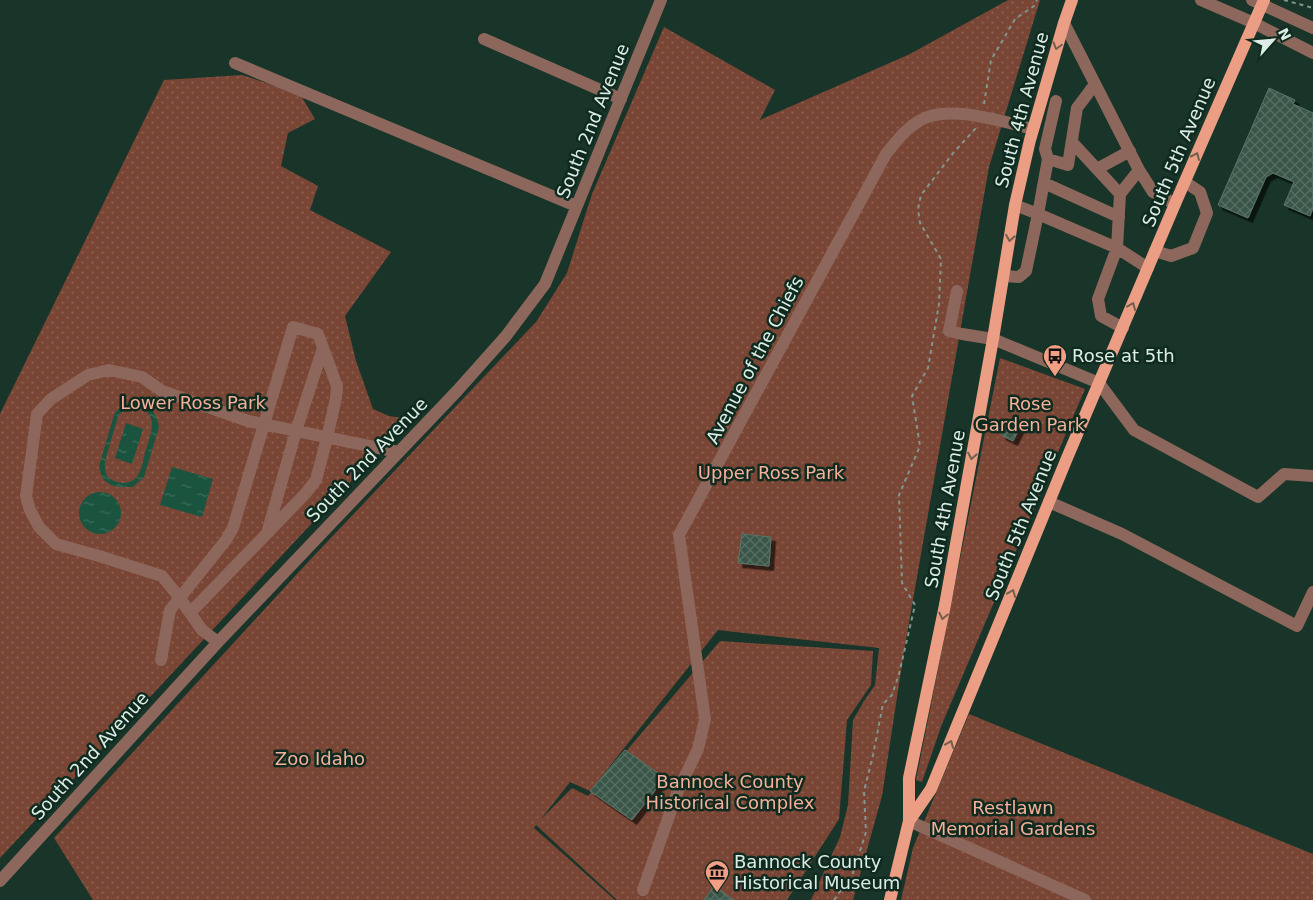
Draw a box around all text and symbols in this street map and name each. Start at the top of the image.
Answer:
north arrow [1248,15,1298,65]
text: N [1275,25,1294,43]
street label: South 4th Avenue [991,30,1052,190]
street label: South 2nd Avenue [552,40,633,201]
one-way arrow [1053,42,1063,50]
street label: South 5th Avenue [1138,74,1220,230]
one-way arrow [1190,152,1201,161]
one-way arrow [1005,234,1015,242]
street label: Avenue of the Chiefs [701,272,808,447]
one-way arrow [1127,302,1137,310]
bus stop icon: Rose at 5th [1042,343,1068,377]
place label: Rose at 5th [1072,345,1175,366]
park label: Lower Ross Park [120,392,266,413]
street label: South 2nd Avenue [302,393,431,526]
park label: Rose Garden Park [975,393,1086,435]
street label: South 4th Avenue [920,428,969,590]
street label: South 5th Avenue [981,446,1060,603]
one-way arrow [967,451,978,460]
park label: Upper Ross Park [698,462,845,483]
one-way arrow [1005,589,1016,598]
one-way arrow [938,611,949,620]
street label: South 2nd Avenue [27,687,153,824]
one-way arrow [944,740,954,748]
park label: Zoo Idaho [275,748,365,769]
park label: Bannock County Historical Complex [646,771,815,813]
park label: Restlawn Memorial Gardens [931,797,1095,839]
place label: Bannock County Historical Museum [734,851,900,893]
museum icon: Bannock County Historical Museum [704,859,730,893]

